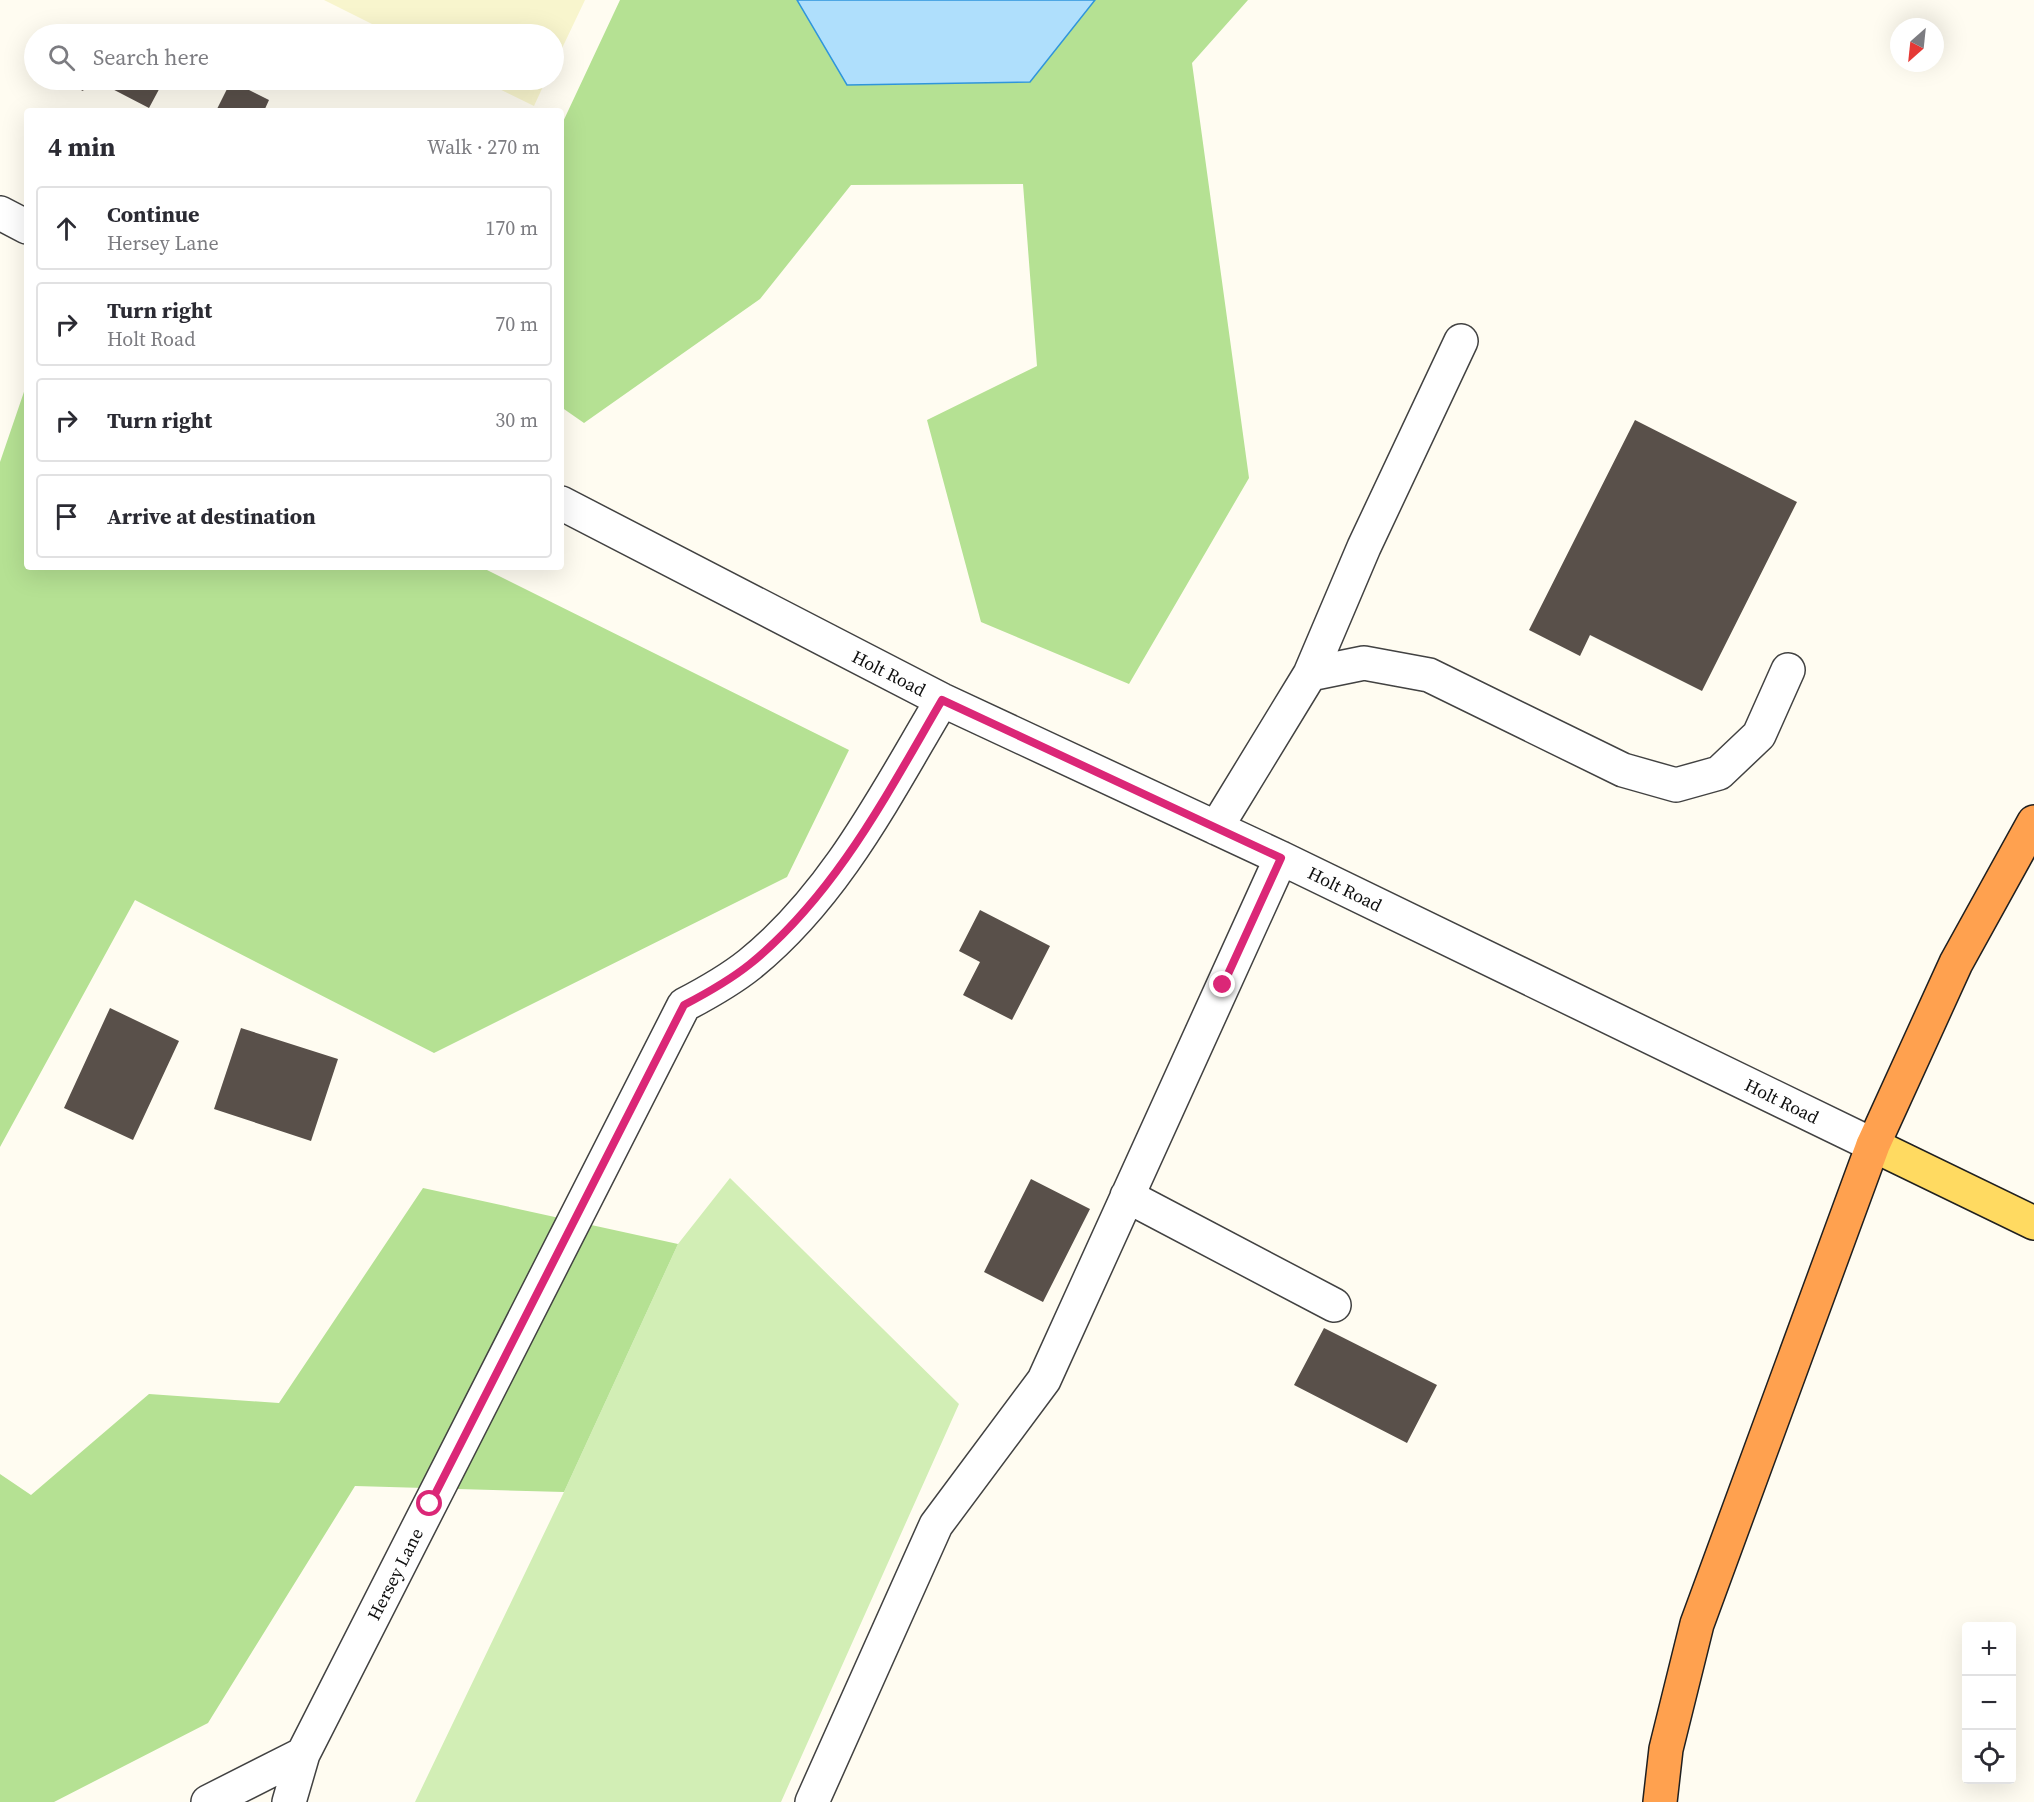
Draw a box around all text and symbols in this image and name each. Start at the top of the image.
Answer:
north arrow [1890,18,1944,72]
search box [24,24,564,90]
icon: search [45,41,78,74]
text: Search here [93,42,209,72]
text: 4 min [48,129,115,165]
text: Walk · 270 m [427,133,540,161]
text: Continue [107,199,200,229]
icon: ahead [50,212,83,245]
text: 170 m [485,214,538,242]
text: Hersey Lane [107,229,219,257]
text: Turn right [107,295,212,325]
icon: right [50,308,83,341]
text: 70 m [495,310,538,338]
text: Holt Road [107,325,196,353]
icon: right [50,404,83,437]
text: Turn right [107,405,212,435]
text: 30 m [495,406,538,434]
icon: arrive [50,500,83,533]
text: Arrive at destination [107,501,316,531]
street label: Holt Road [848,644,930,702]
street label: Holt Road [1304,860,1386,918]
route end [1209,971,1235,997]
street label: Holt Road [1741,1072,1823,1130]
route start [416,1490,442,1516]
street label: Hersey Lane [361,1524,429,1624]
map controls [1962,1622,2016,1784]
button: + [1962,1622,2016,1676]
button: − [1962,1676,2016,1730]
button: locate [1962,1730,2016,1784]

